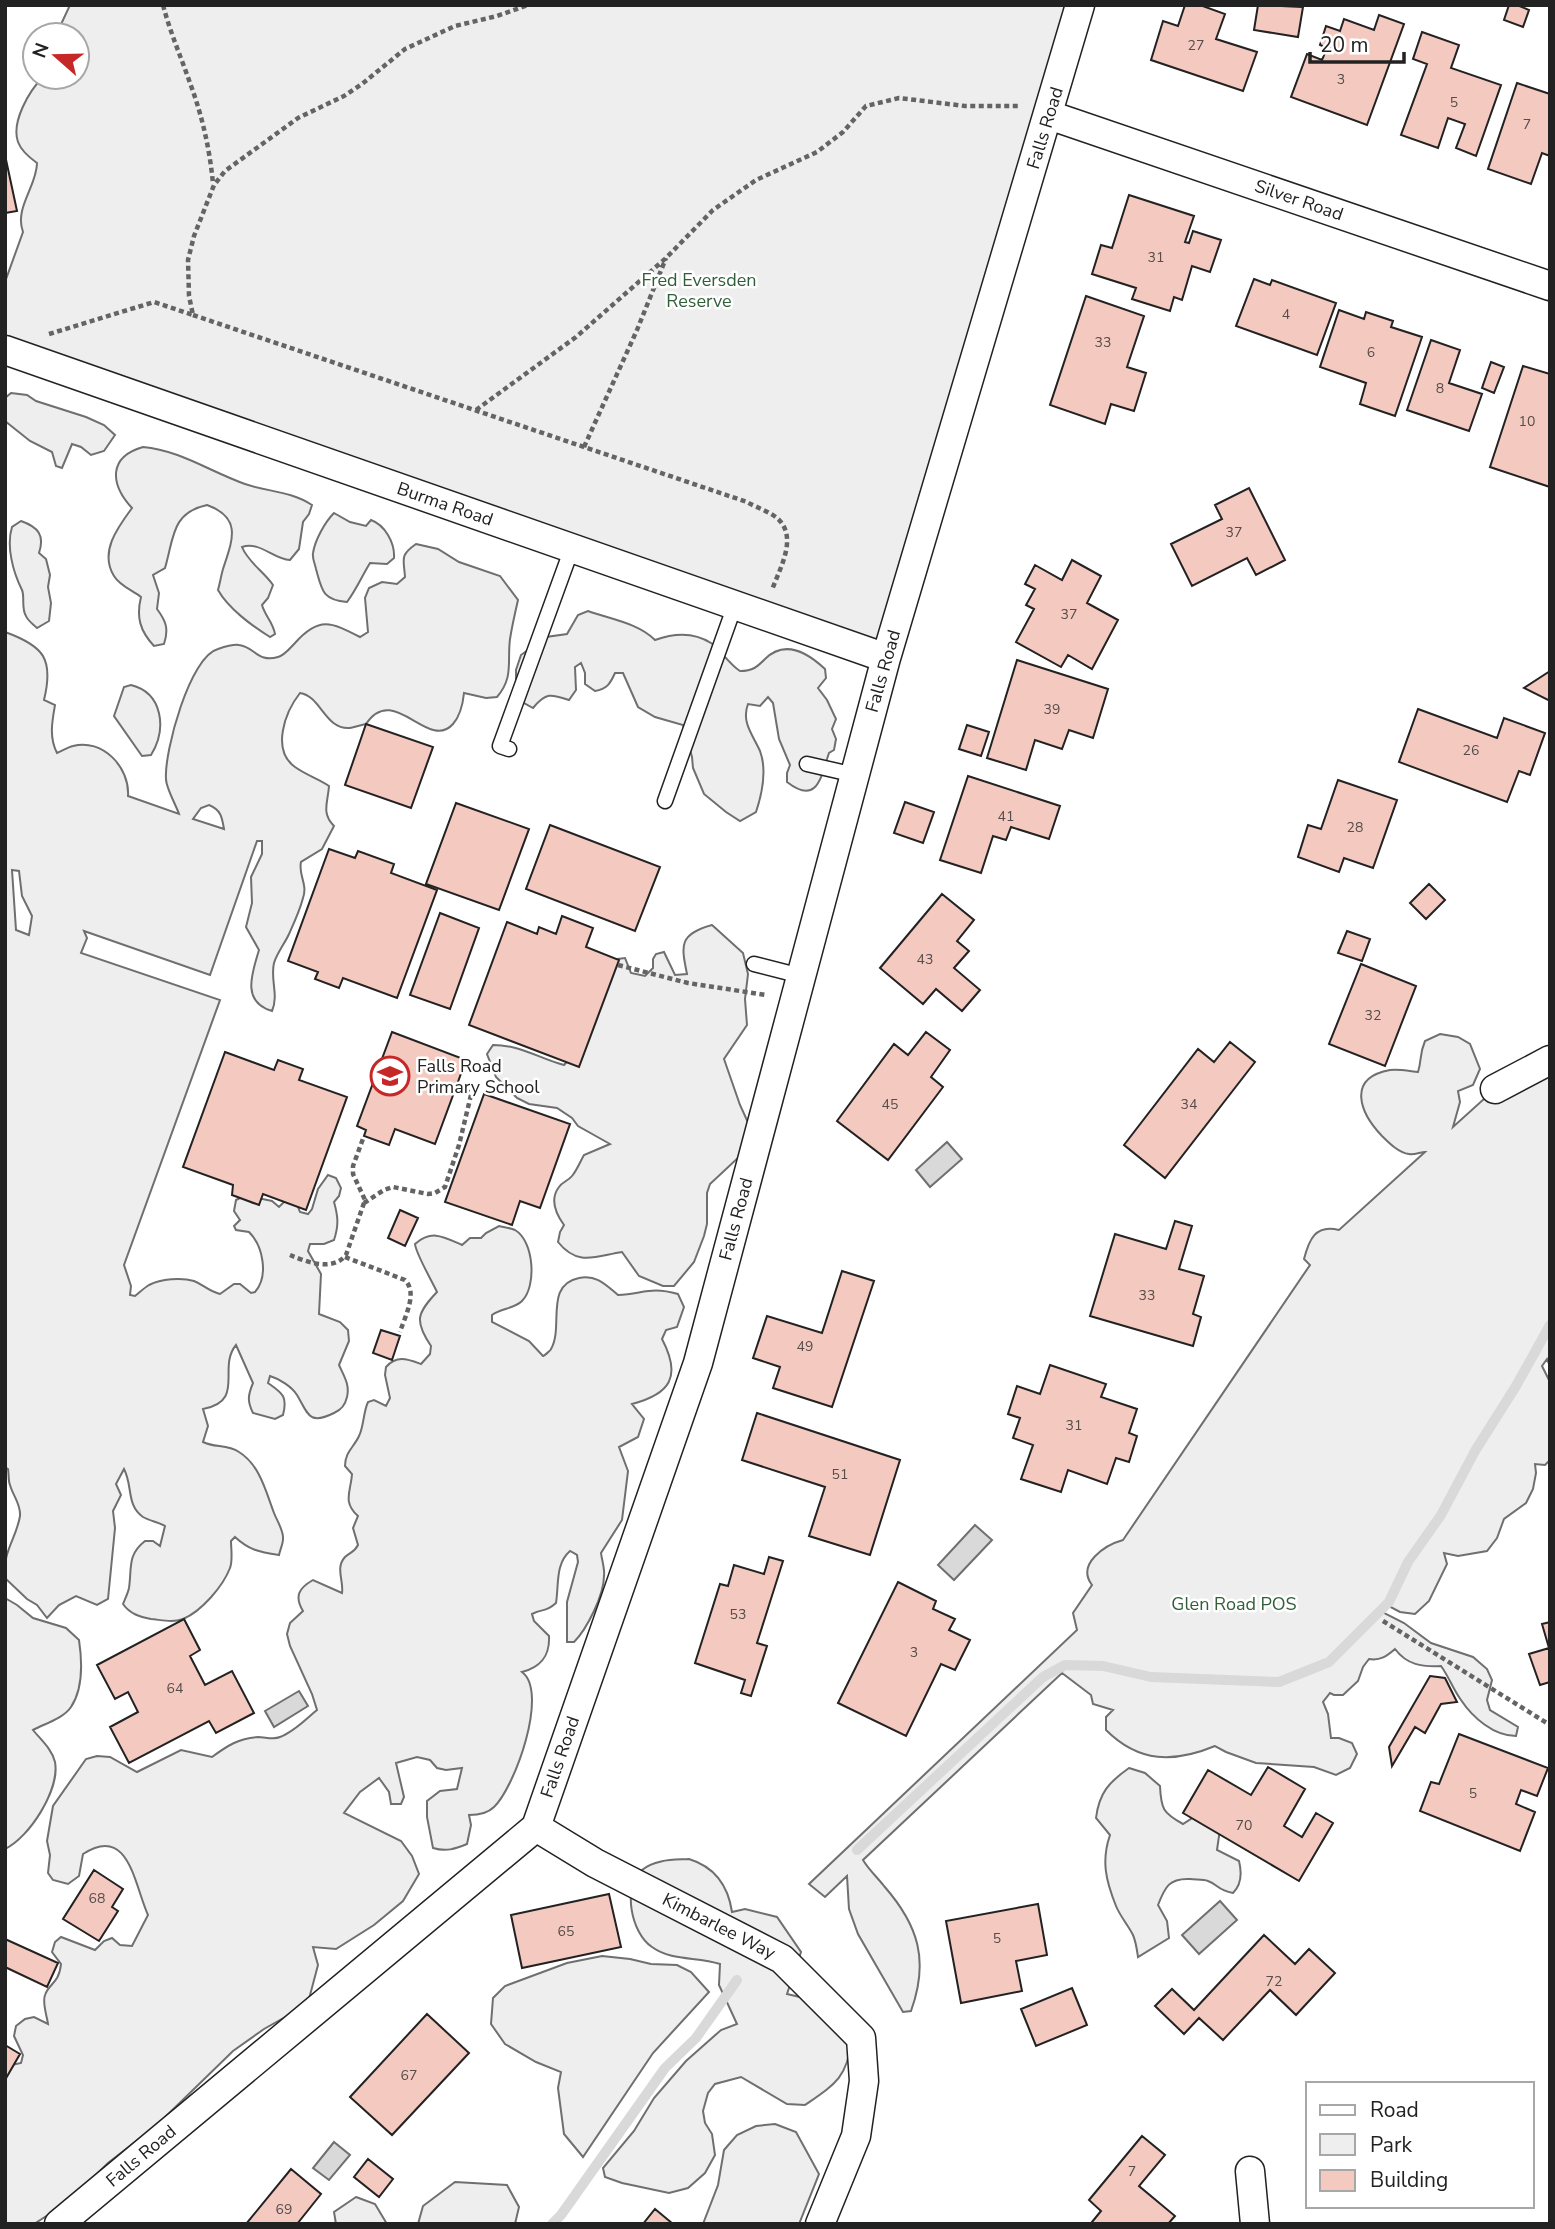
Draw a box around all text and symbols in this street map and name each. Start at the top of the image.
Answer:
north arrow [21,21,91,91]
scale bar [1310,21,1404,65]
text: 20 m [1320,31,1369,59]
house number: 27 [1188,36,1204,55]
text: N [26,39,56,62]
house number: 3 [1337,70,1345,89]
street label: Falls Road [1021,84,1069,172]
house number: 5 [1450,93,1458,112]
house number: 7 [1523,115,1531,134]
street label: Silver Road [1252,174,1346,226]
house number: 31 [1148,248,1164,267]
park label: Fred Eversden Reserve [641,268,757,313]
house number: 4 [1282,305,1290,324]
house number: 33 [1095,333,1111,352]
house number: 6 [1367,343,1375,362]
house number: 8 [1436,379,1444,398]
house number: 10 [1519,412,1535,431]
street label: Burma Road [394,476,496,532]
house number: 37 [1226,523,1242,542]
house number: 37 [1061,605,1077,624]
street label: Falls Road [860,627,906,715]
house number: 39 [1044,700,1060,719]
house number: 26 [1463,741,1479,760]
house number: 41 [998,807,1014,826]
house number: 28 [1347,818,1363,837]
house number: 43 [917,950,933,969]
house number: 32 [1365,1006,1381,1025]
place label: Falls Road Primary School [417,1054,540,1099]
school or university icon: Falls Road Primary School [369,1055,411,1097]
house number: 45 [882,1095,898,1114]
house number: 34 [1181,1095,1197,1114]
street label: Falls Road [713,1175,759,1263]
house number: 33 [1139,1286,1155,1305]
house number: 49 [797,1337,813,1356]
house number: 31 [1066,1416,1082,1435]
house number: 51 [832,1465,848,1484]
park label: Glen Road POS [1171,1592,1297,1616]
house number: 53 [730,1605,746,1624]
house number: 3 [910,1643,918,1662]
house number: 64 [167,1679,183,1698]
street label: Falls Road [535,1713,585,1801]
house number: 5 [1469,1784,1477,1803]
house number: 70 [1236,1816,1252,1835]
street label: Kimbarlee Way [658,1887,780,1965]
house number: 68 [89,1889,105,1908]
house number: 65 [558,1922,574,1941]
house number: 5 [993,1929,1001,1948]
house number: 72 [1266,1972,1282,1991]
house number: 67 [401,2066,417,2085]
legend [1306,2082,1534,2208]
text: Road [1370,2096,1419,2124]
street label: Falls Road [101,2120,181,2192]
text: Park [1370,2131,1412,2159]
house number: 7 [1128,2162,1136,2181]
text: Building [1370,2166,1448,2194]
house number: 69 [276,2200,292,2219]

